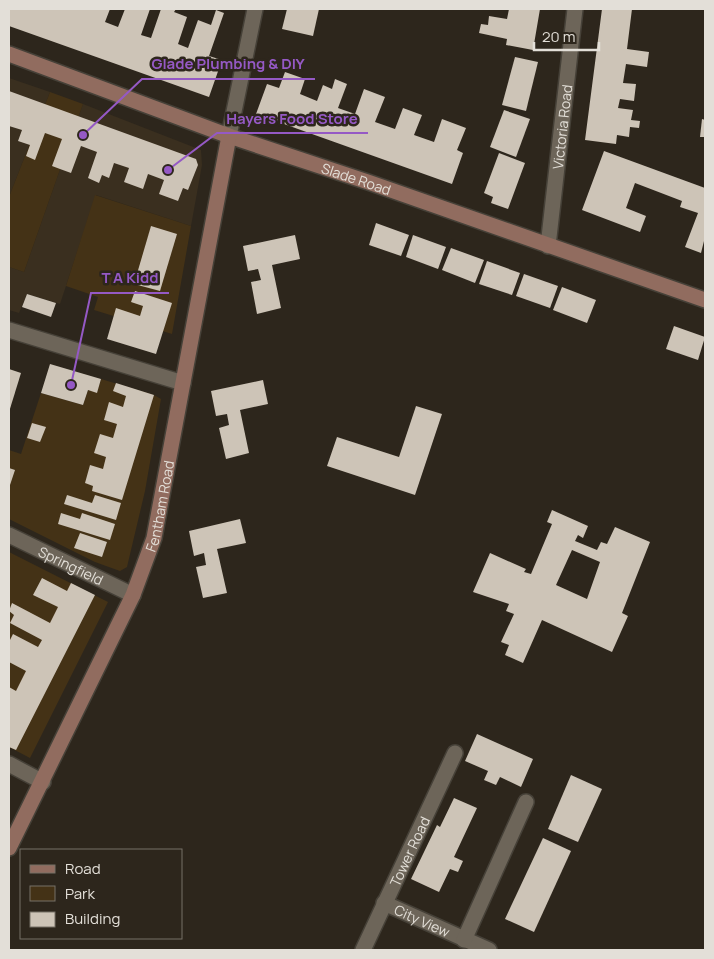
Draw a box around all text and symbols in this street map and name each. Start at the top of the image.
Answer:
scale bar [534,20,599,52]
text: 20 m [542,26,575,47]
callout: Glade Plumbing & DIY [142,49,315,79]
text: Glade Plumbing & DIY [151,53,305,74]
street label: Victoria Road [547,84,576,170]
callout: Hayers Food Store [217,103,368,133]
text: Hayers Food Store [226,108,358,129]
street label: Slade Road [319,158,394,199]
callout: T A Kidd [91,263,169,293]
text: T A Kidd [101,267,159,288]
street label: Fentham Road [140,459,178,554]
street label: Springfield [35,541,107,589]
street label: Tower Road [385,813,434,889]
legend [20,849,182,939]
text: Road [65,858,101,879]
text: Park [65,883,95,904]
street label: City View [392,899,453,941]
text: Building [65,908,120,929]

